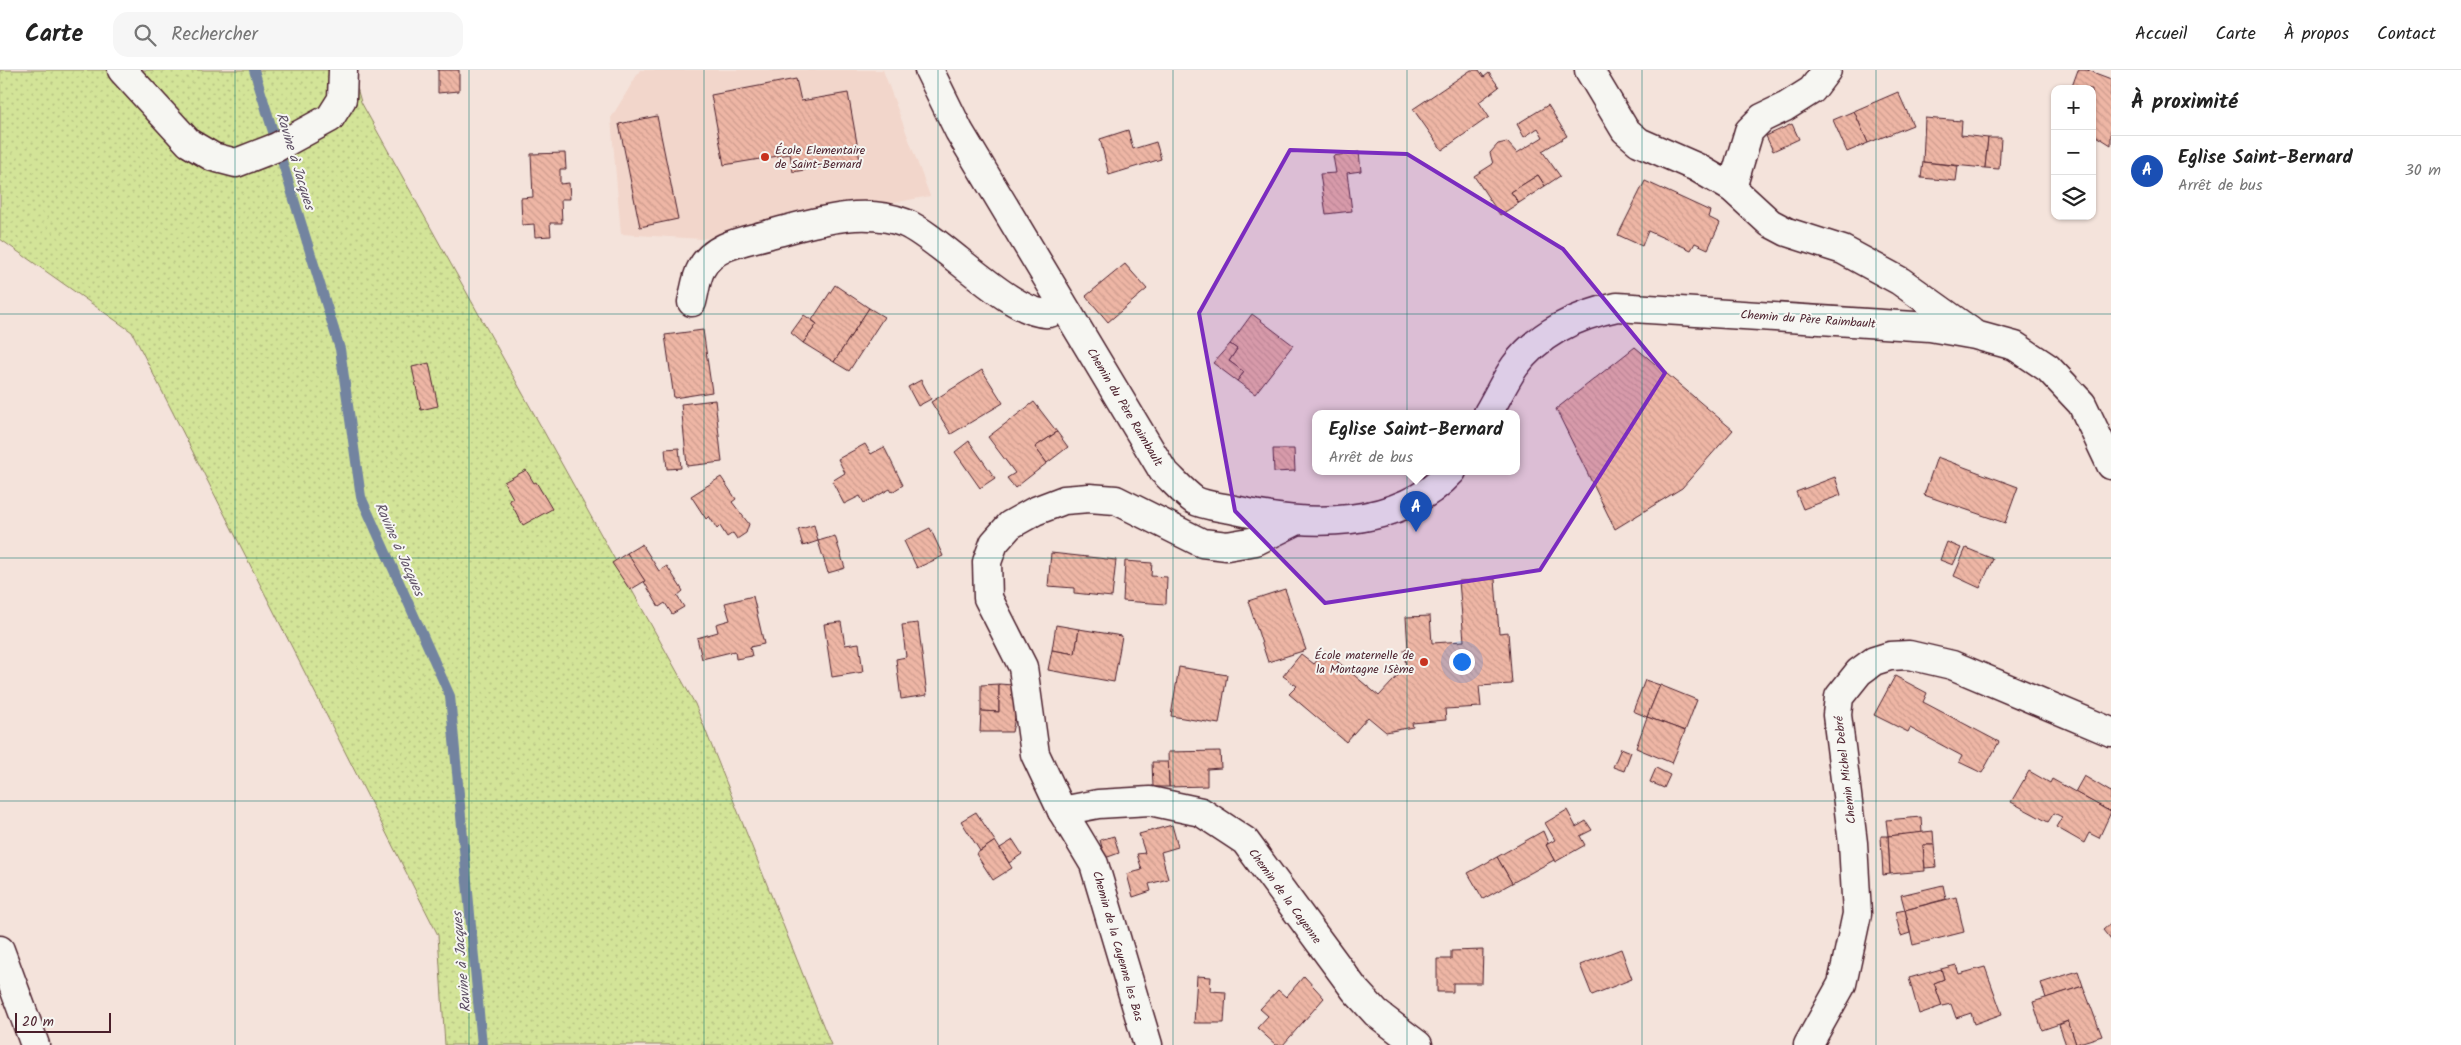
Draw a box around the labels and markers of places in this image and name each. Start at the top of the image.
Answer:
place label: École Elementaire de Saint-Bernard [775,141,866,174]
marker: École Elementaire de Saint-Bernard [759,151,771,163]
pin: A [1400,491,1432,532]
place label: École maternelle de la Montagne 15ème [1315,646,1415,679]
marker: École maternelle de la Montagne 15ème [1418,656,1430,668]

